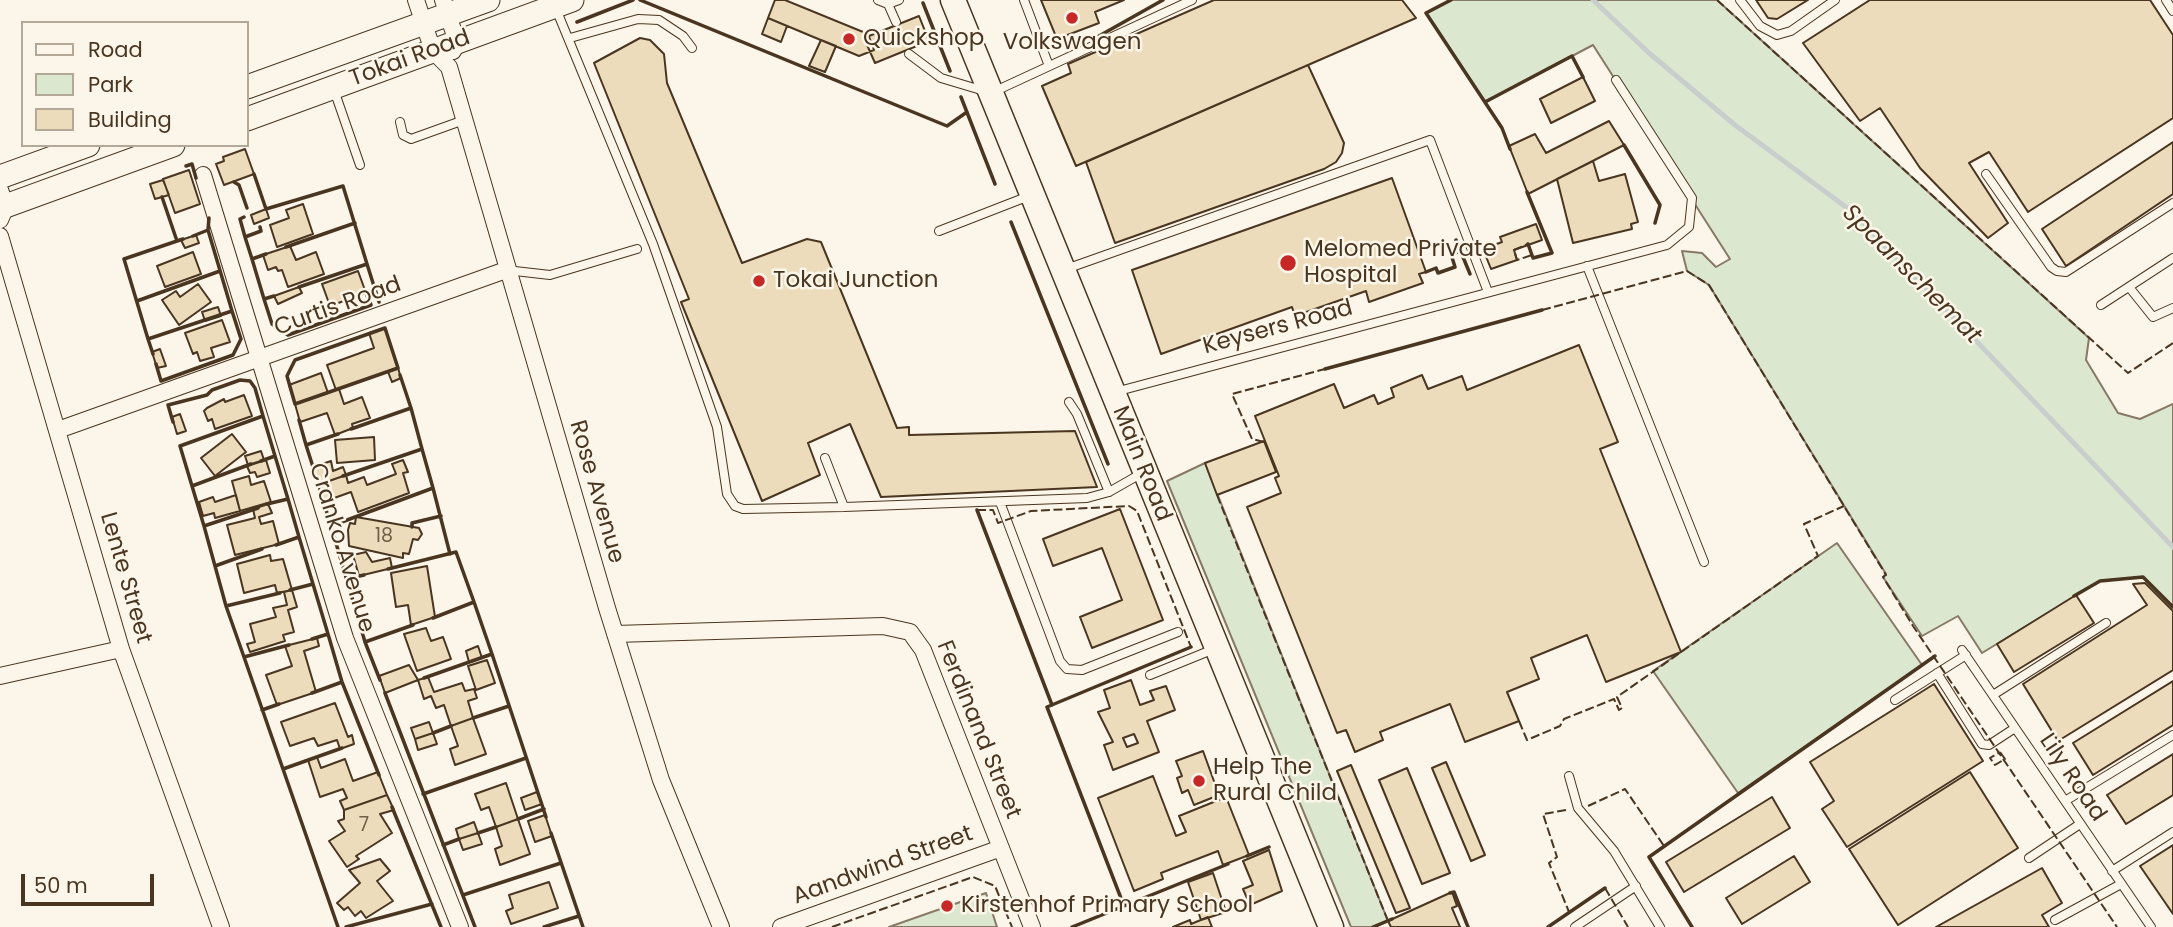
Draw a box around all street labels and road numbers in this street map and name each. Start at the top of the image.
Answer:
street label: Tokai Road [346,24,474,94]
street label: Curtis Road [271,271,405,343]
street label: Keysers Road [1200,295,1356,361]
street label: Main Road [1105,402,1177,526]
street label: Rose Avenue [562,417,630,567]
street label: Cranko Avenue [302,460,380,636]
street label: Lente Street [93,509,157,647]
street label: Ferdinand Street [930,637,1026,823]
street label: Lily Road [2033,729,2111,827]
street label: Aandwind Street [789,821,977,911]

